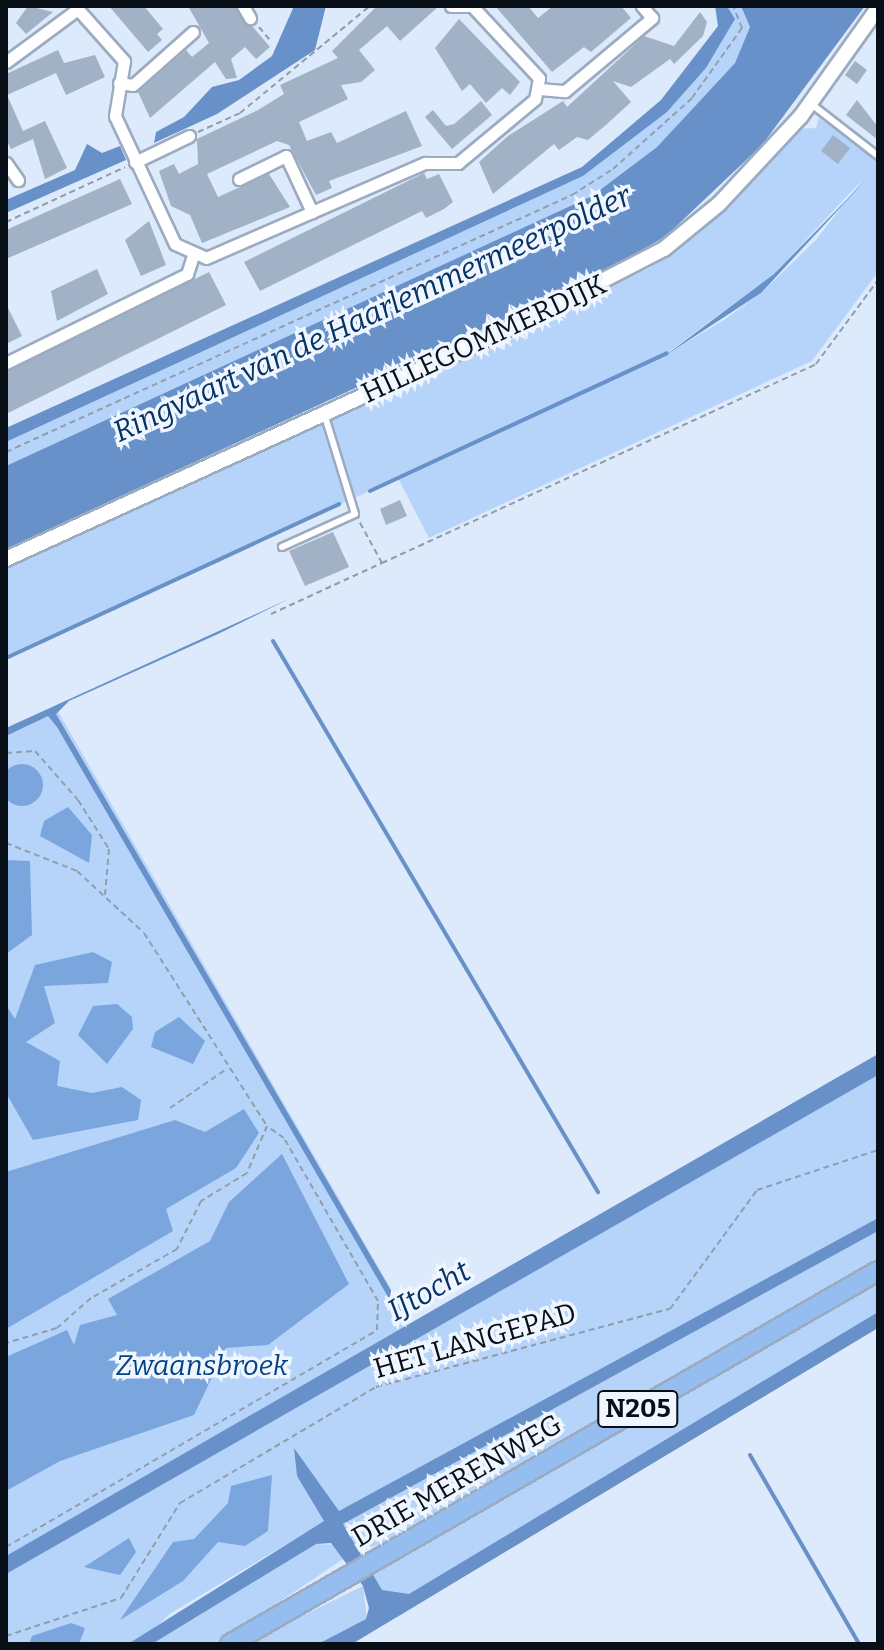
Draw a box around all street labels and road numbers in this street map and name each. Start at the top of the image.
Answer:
street label: HILLEGOMMERDIJK [356,268,612,410]
street label: HET LANGEPAD [370,1296,580,1386]
road number: N205 [596,1387,680,1431]
street label: DRIE MERENWEG [346,1407,568,1555]

